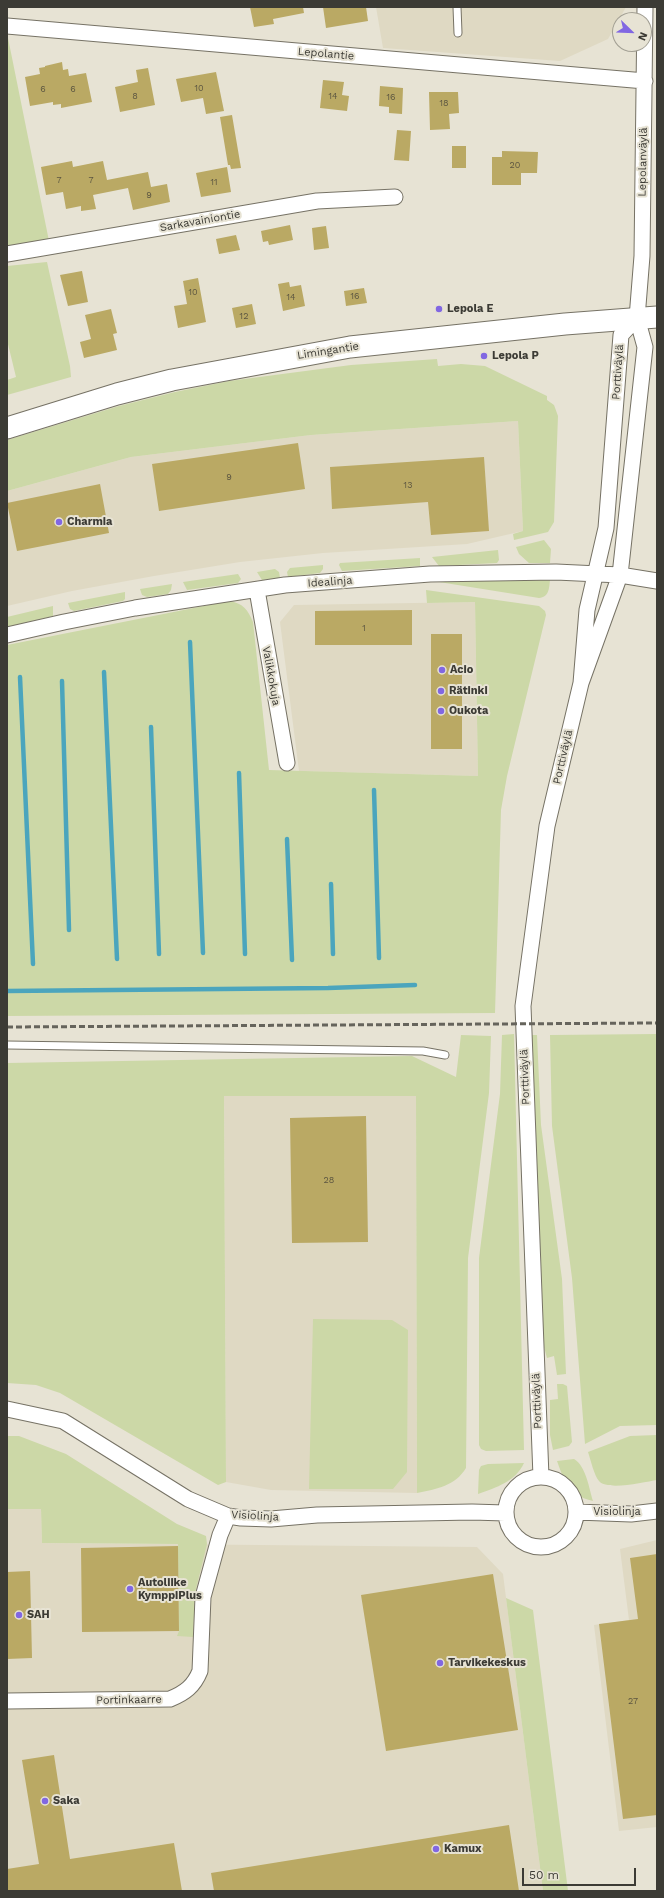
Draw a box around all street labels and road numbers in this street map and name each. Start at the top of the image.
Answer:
street label: Lepolantie [297,45,355,63]
street label: Lepolanväylä [636,127,650,197]
street label: Sarkavainiontie [159,207,241,235]
street label: Limingantie [296,340,360,362]
street label: Porttiväylä [609,344,627,400]
street label: Idealinja [307,574,353,590]
street label: Valikkokuja [259,645,283,707]
street label: Porttiväylä [550,728,576,786]
street label: Porttiväylä [517,1049,533,1105]
street label: Porttiväylä [529,1373,545,1429]
street label: Visiolinja [593,1505,641,1519]
street label: Visiolinja [231,1508,279,1524]
street label: Portinkaarre [96,1693,162,1707]

